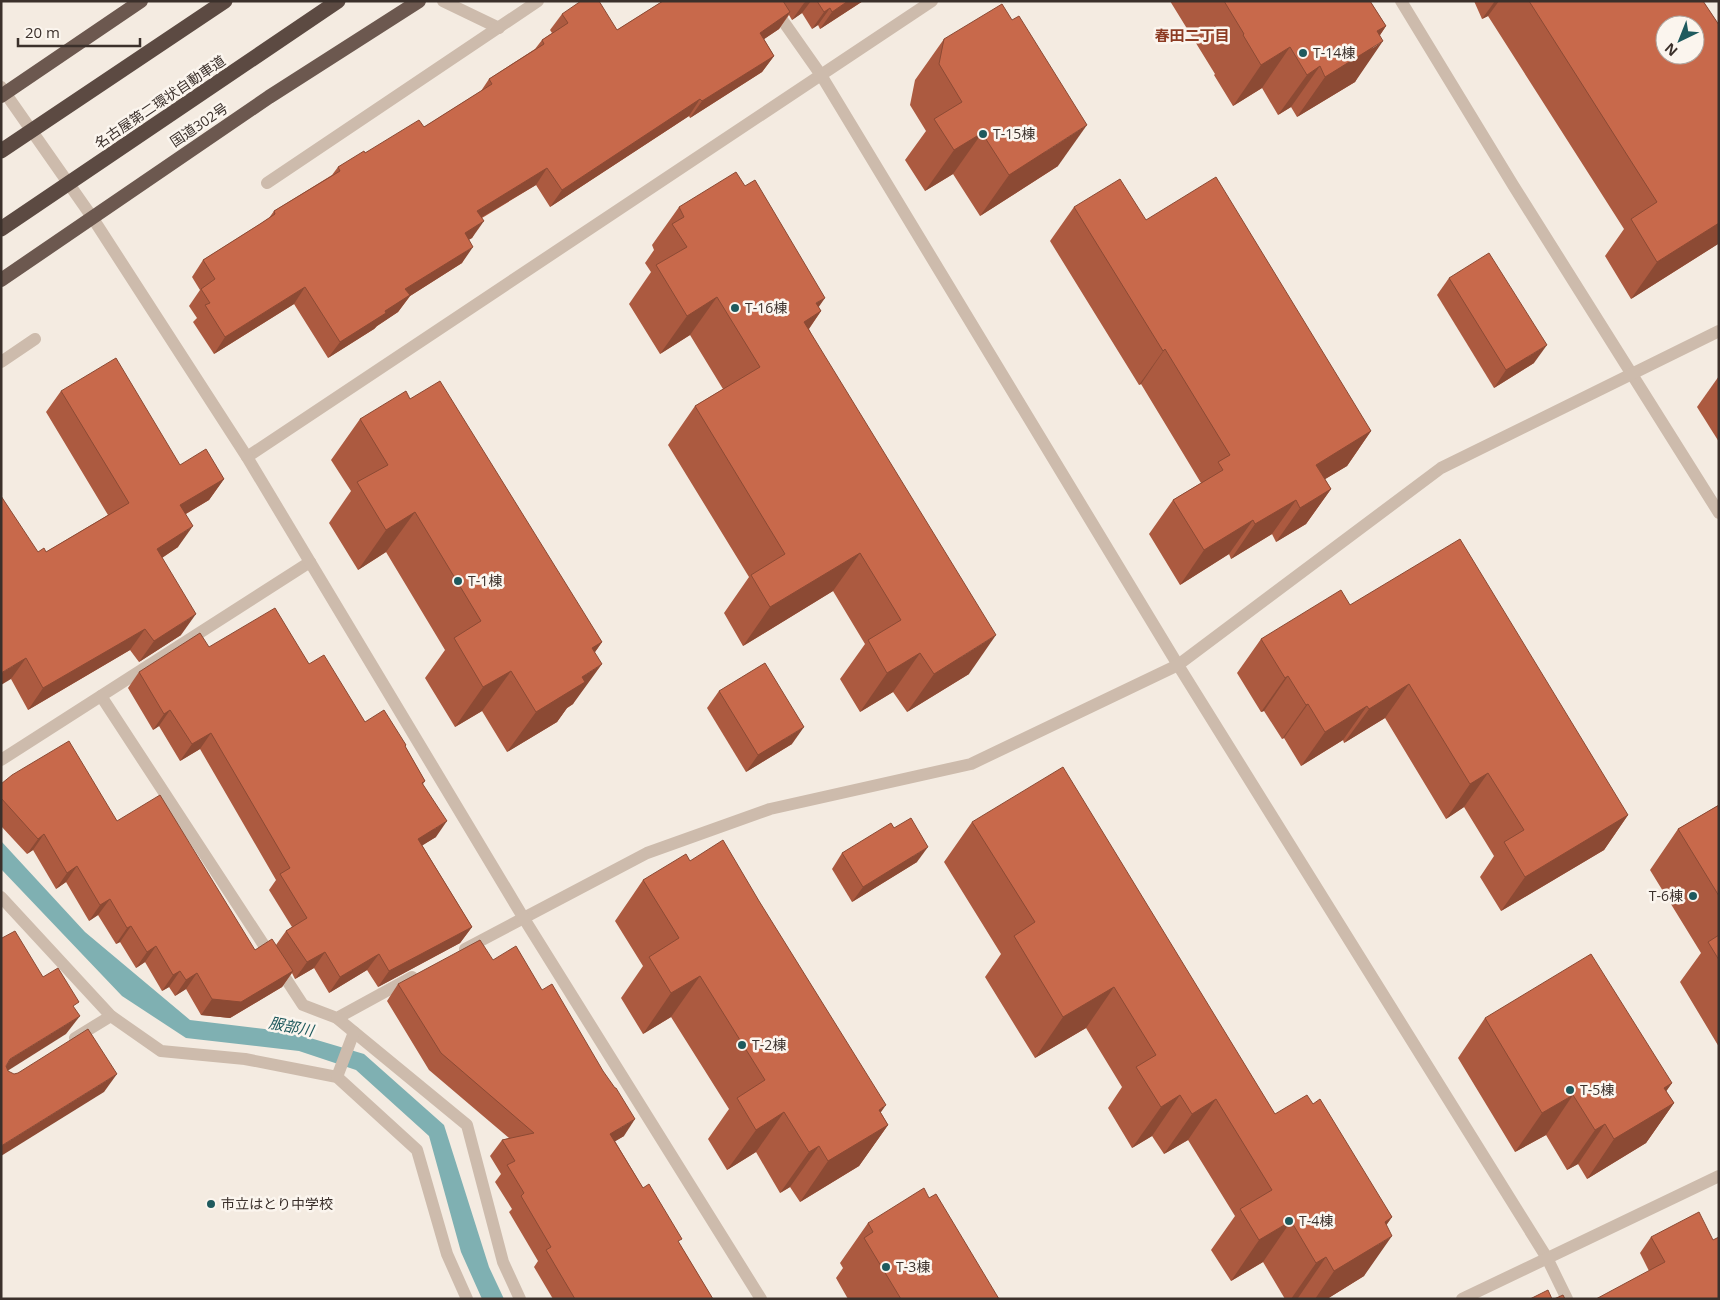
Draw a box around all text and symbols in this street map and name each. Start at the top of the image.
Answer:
scale bar [18,15,140,47]
north arrow [1655,15,1705,65]
text: 20 m [25,22,60,42]
district label: 春田二丁目 [1154,25,1230,45]
text: N [1660,39,1681,61]
place label: T-14棟 [1313,43,1355,62]
marker: T-14棟 [1297,47,1309,59]
street label: 名古屋第二環状自動車道 [91,51,229,153]
street label: 国道302号 [166,98,231,151]
place label: T-15棟 [993,124,1035,143]
marker: T-15棟 [977,128,989,140]
place label: T-16棟 [745,298,787,317]
marker: T-16棟 [729,302,741,314]
place label: T-1棟 [468,571,502,590]
marker: T-1棟 [452,575,464,587]
place label: T-6棟 [1649,886,1683,905]
marker: T-6棟 [1687,890,1699,902]
water label: 服部川 [267,1012,317,1041]
place label: T-2棟 [752,1035,786,1054]
marker: T-2棟 [736,1039,748,1051]
place label: T-5棟 [1580,1080,1614,1099]
marker: T-5棟 [1564,1084,1576,1096]
place label: 市立はとり中学校 [221,1194,333,1213]
marker: 市立はとり中学校 [205,1198,217,1210]
place label: T-4棟 [1299,1211,1333,1230]
marker: T-4棟 [1283,1215,1295,1227]
place label: T-3棟 [896,1257,930,1276]
marker: T-3棟 [880,1261,892,1273]

